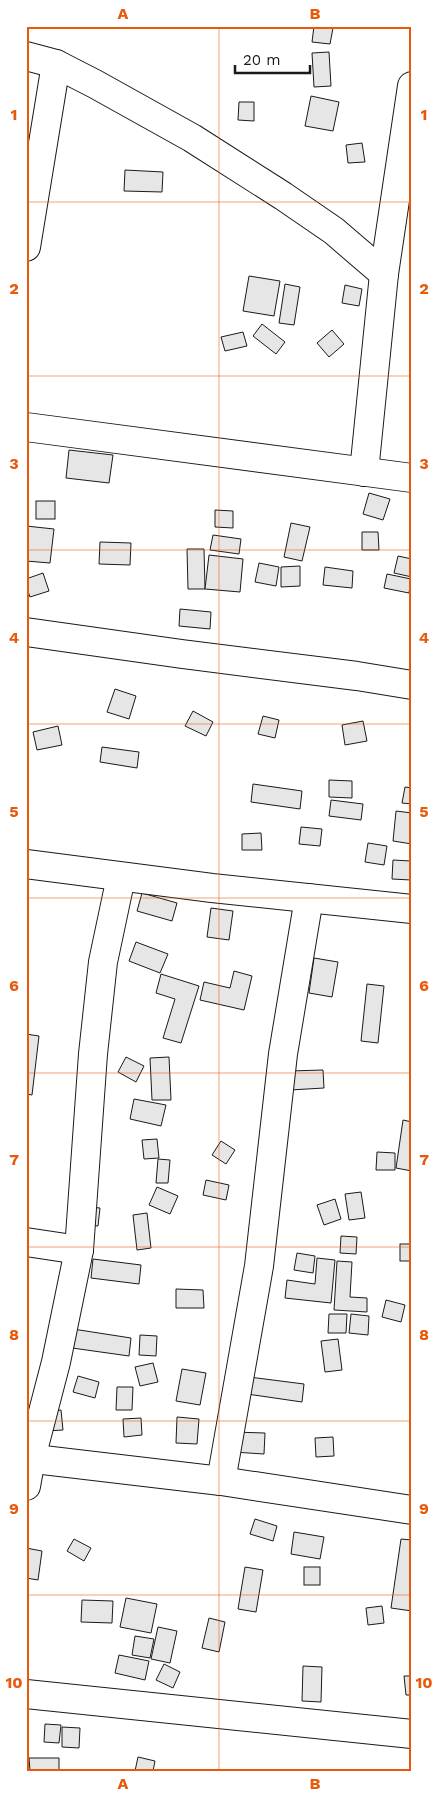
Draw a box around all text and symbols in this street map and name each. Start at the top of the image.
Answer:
text: A [118,4,129,23]
text: B [310,4,321,23]
scale bar [235,42,310,74]
text: 20 m [243,51,281,69]
text: 1 [11,105,17,124]
text: 1 [421,105,427,124]
text: 2 [9,279,19,298]
text: 2 [419,279,429,298]
text: 3 [9,454,19,473]
text: 3 [419,454,429,473]
text: 4 [9,628,19,647]
text: 4 [419,628,429,647]
text: 5 [9,802,19,821]
text: 5 [419,802,429,821]
text: 6 [9,976,19,995]
text: 6 [419,976,429,995]
text: 7 [9,1150,19,1169]
text: 7 [419,1150,429,1169]
text: 8 [9,1325,19,1344]
text: 8 [419,1325,429,1344]
text: 9 [9,1499,19,1518]
text: 9 [419,1499,429,1518]
text: 10 [5,1673,23,1692]
text: 10 [415,1673,433,1692]
text: A [118,1774,129,1793]
text: B [310,1774,321,1793]

